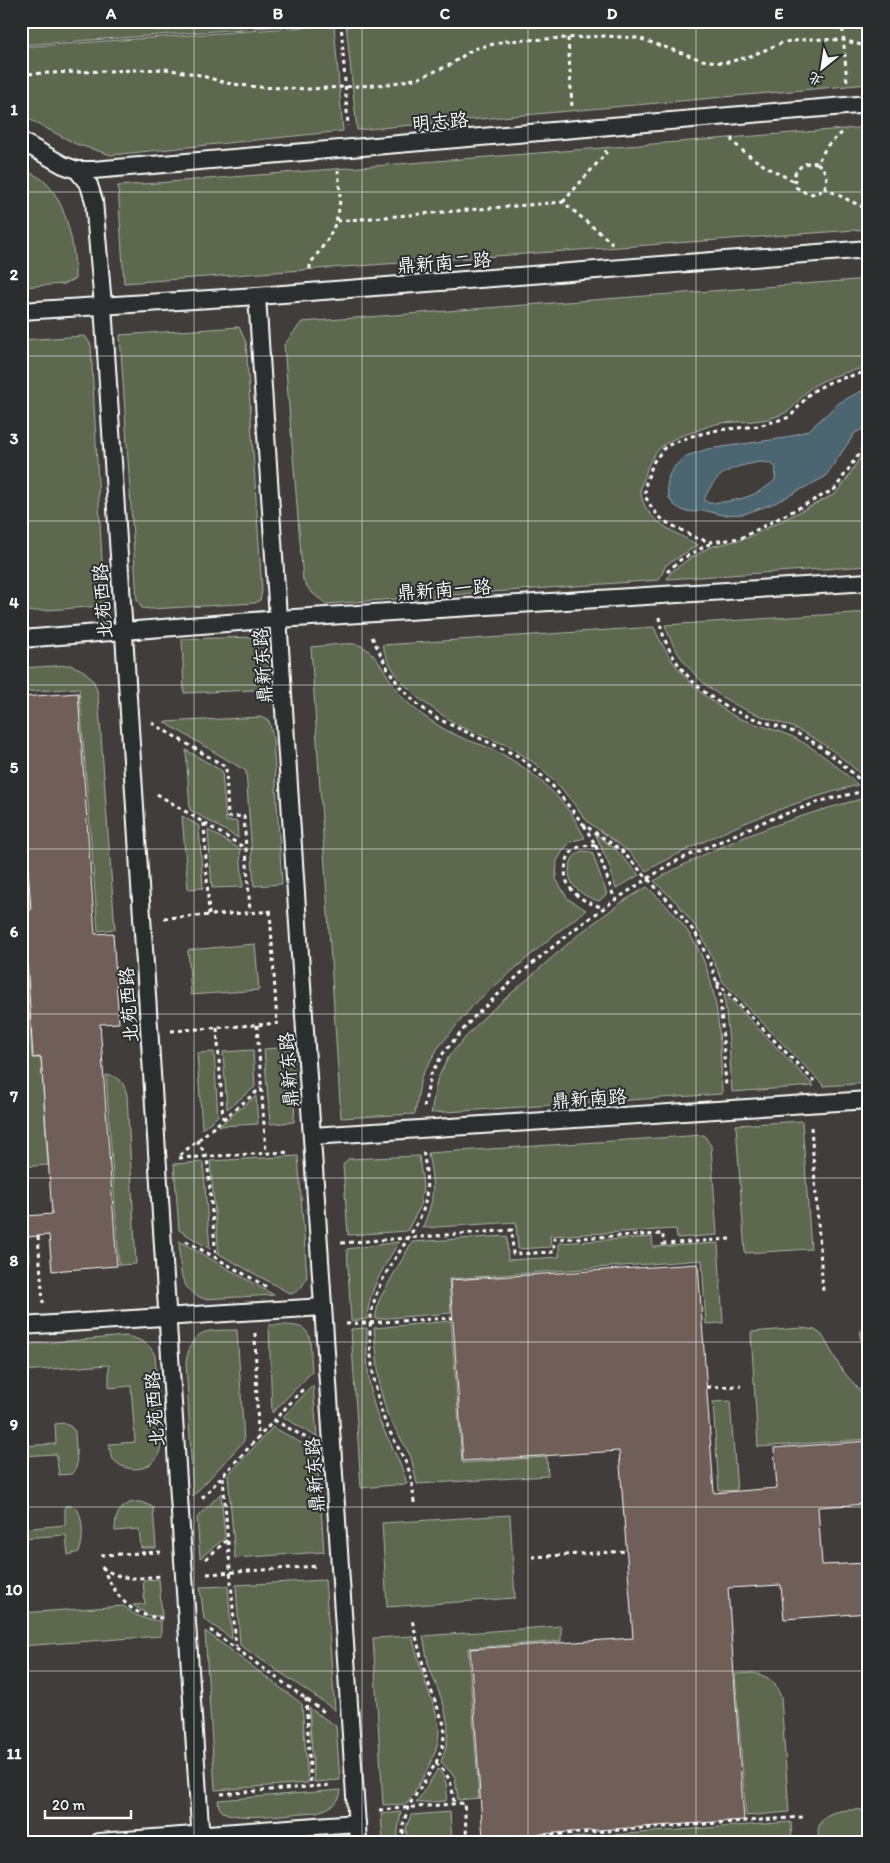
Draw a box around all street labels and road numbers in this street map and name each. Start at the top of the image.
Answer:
street label: 明志路 [411,108,469,135]
street label: 鼎新南二路 [396,248,492,277]
street label: 北苑西路 [88,562,117,640]
street label: 鼎新南一路 [396,575,492,604]
street label: 鼎新东路 [248,627,277,705]
street label: 北苑西路 [114,966,143,1044]
street label: 鼎新东路 [274,1031,303,1109]
street label: 鼎新南路 [550,1084,628,1113]
street label: 北苑西路 [140,1370,169,1448]
street label: 鼎新东路 [300,1436,329,1514]

